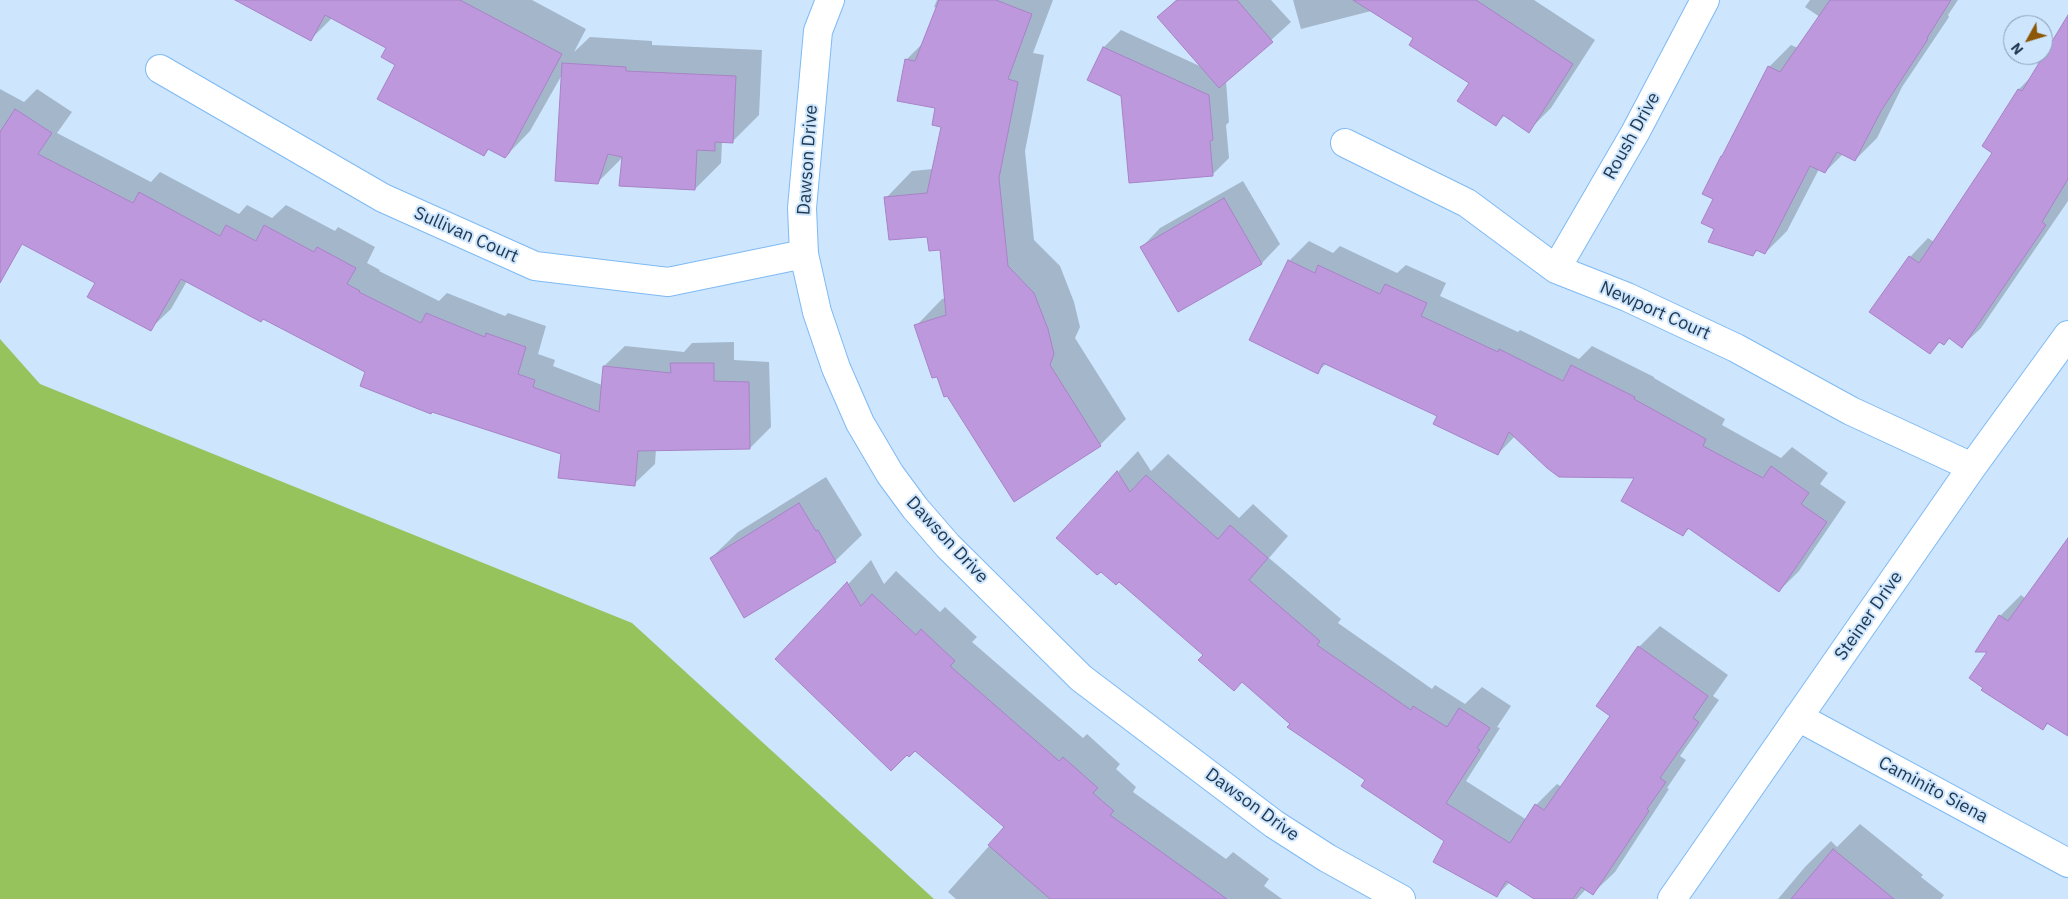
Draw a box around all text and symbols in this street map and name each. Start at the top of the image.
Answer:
north arrow [2003,15,2053,65]
text: N [2007,39,2027,58]
street label: Roush Drive [1599,89,1665,183]
street label: Dawson Drive [793,104,823,216]
street label: Sullivan Court [410,202,522,268]
street label: Newport Court [1596,277,1714,345]
street label: Dawson Drive [901,492,993,588]
street label: Steiner Drive [1830,567,1908,665]
street label: Caminito Siena [1875,752,1991,828]
street label: Dawson Drive [1201,764,1303,846]

